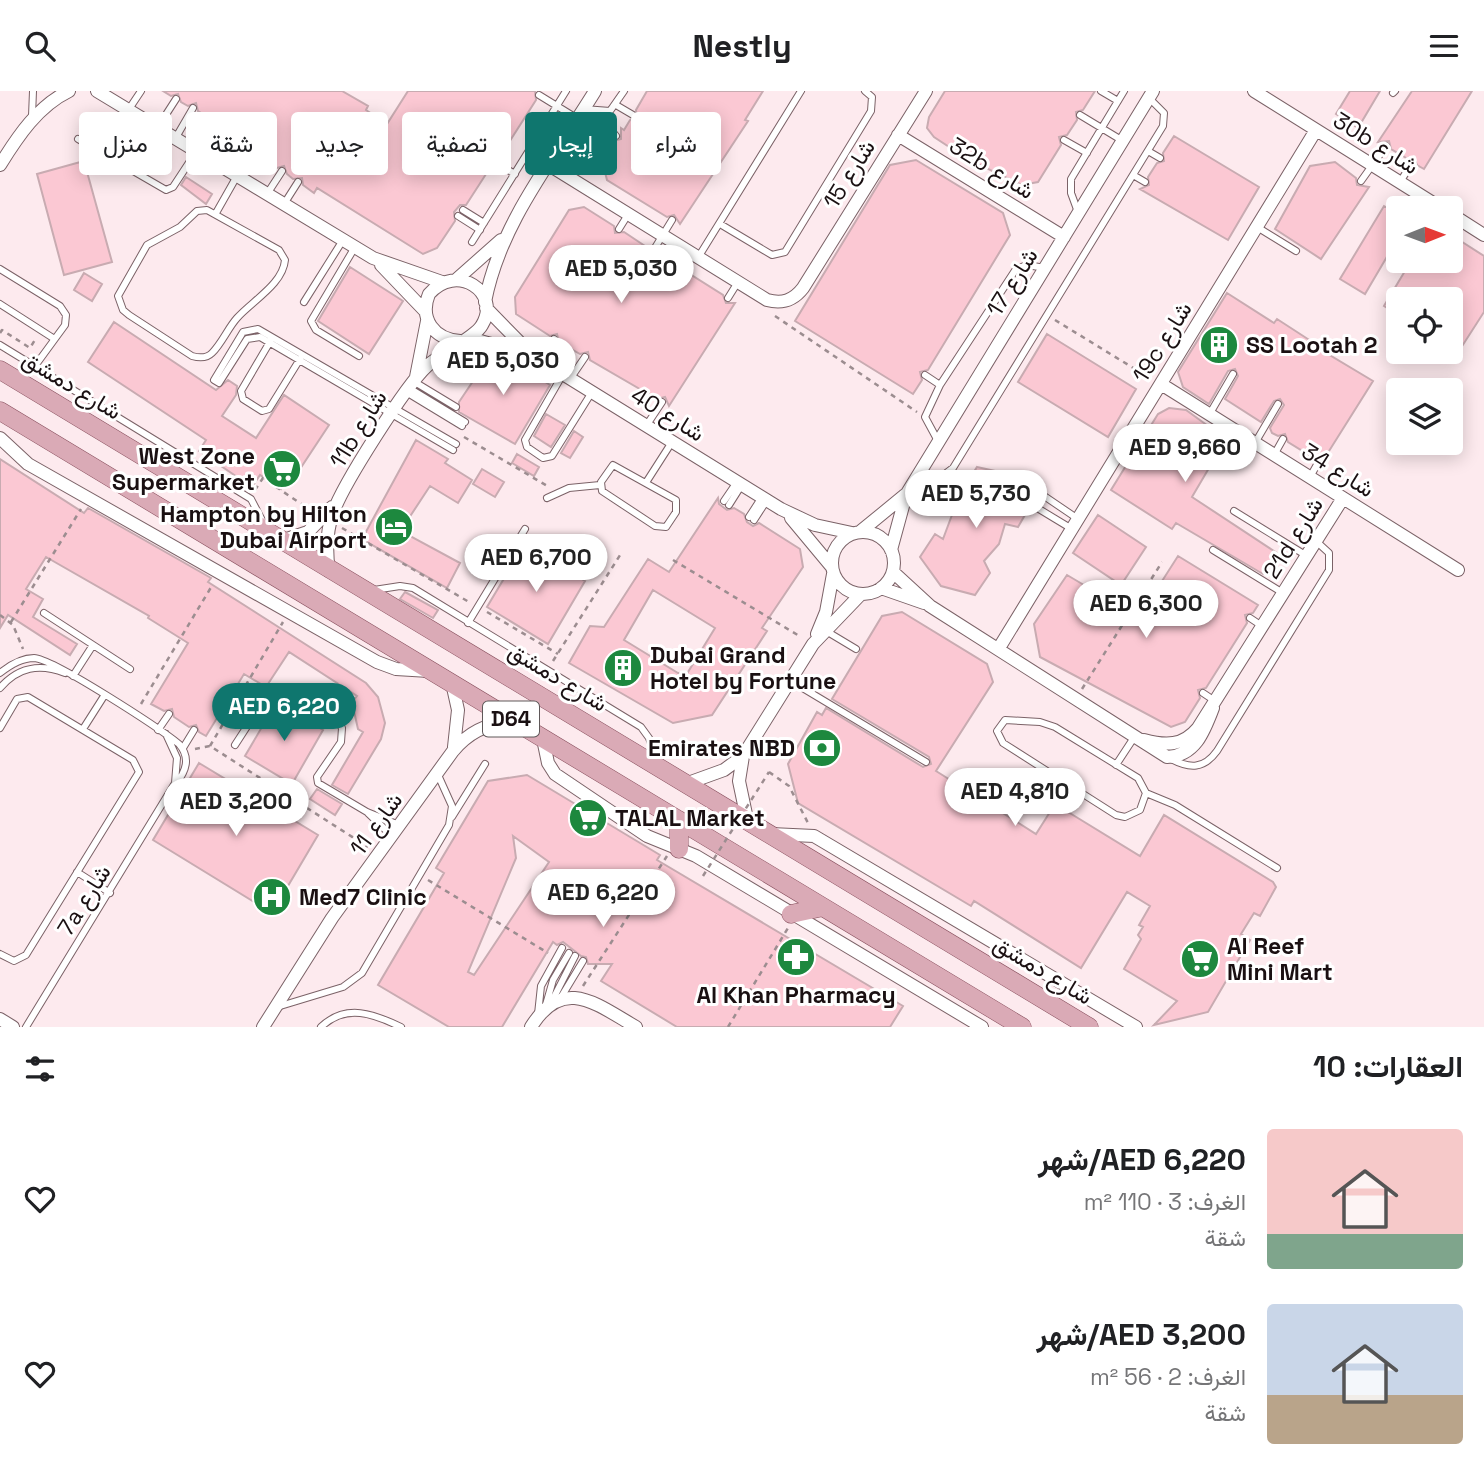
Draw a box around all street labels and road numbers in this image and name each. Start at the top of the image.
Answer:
street label: 30b شارع [1327,105,1424,182]
street label: 32b شارع [943,130,1040,207]
street label: شارع 15 [816,134,883,215]
street label: شارع 17 [979,242,1045,322]
street label: 19c شارع [1126,296,1199,388]
street label: شارع دمشق [16,344,127,427]
street label: شارع 40 [625,380,710,449]
street label: 11b شارع [322,384,394,474]
street label: شارع 34 [1295,436,1380,505]
street label: 21d شارع [1256,492,1331,585]
street label: شارع دمشق [502,636,613,719]
road number: D64 [483,701,539,737]
street label: شارع 11 [343,786,410,862]
street label: 7a شارع [51,859,118,942]
street label: شارع دمشق [987,929,1098,1012]

